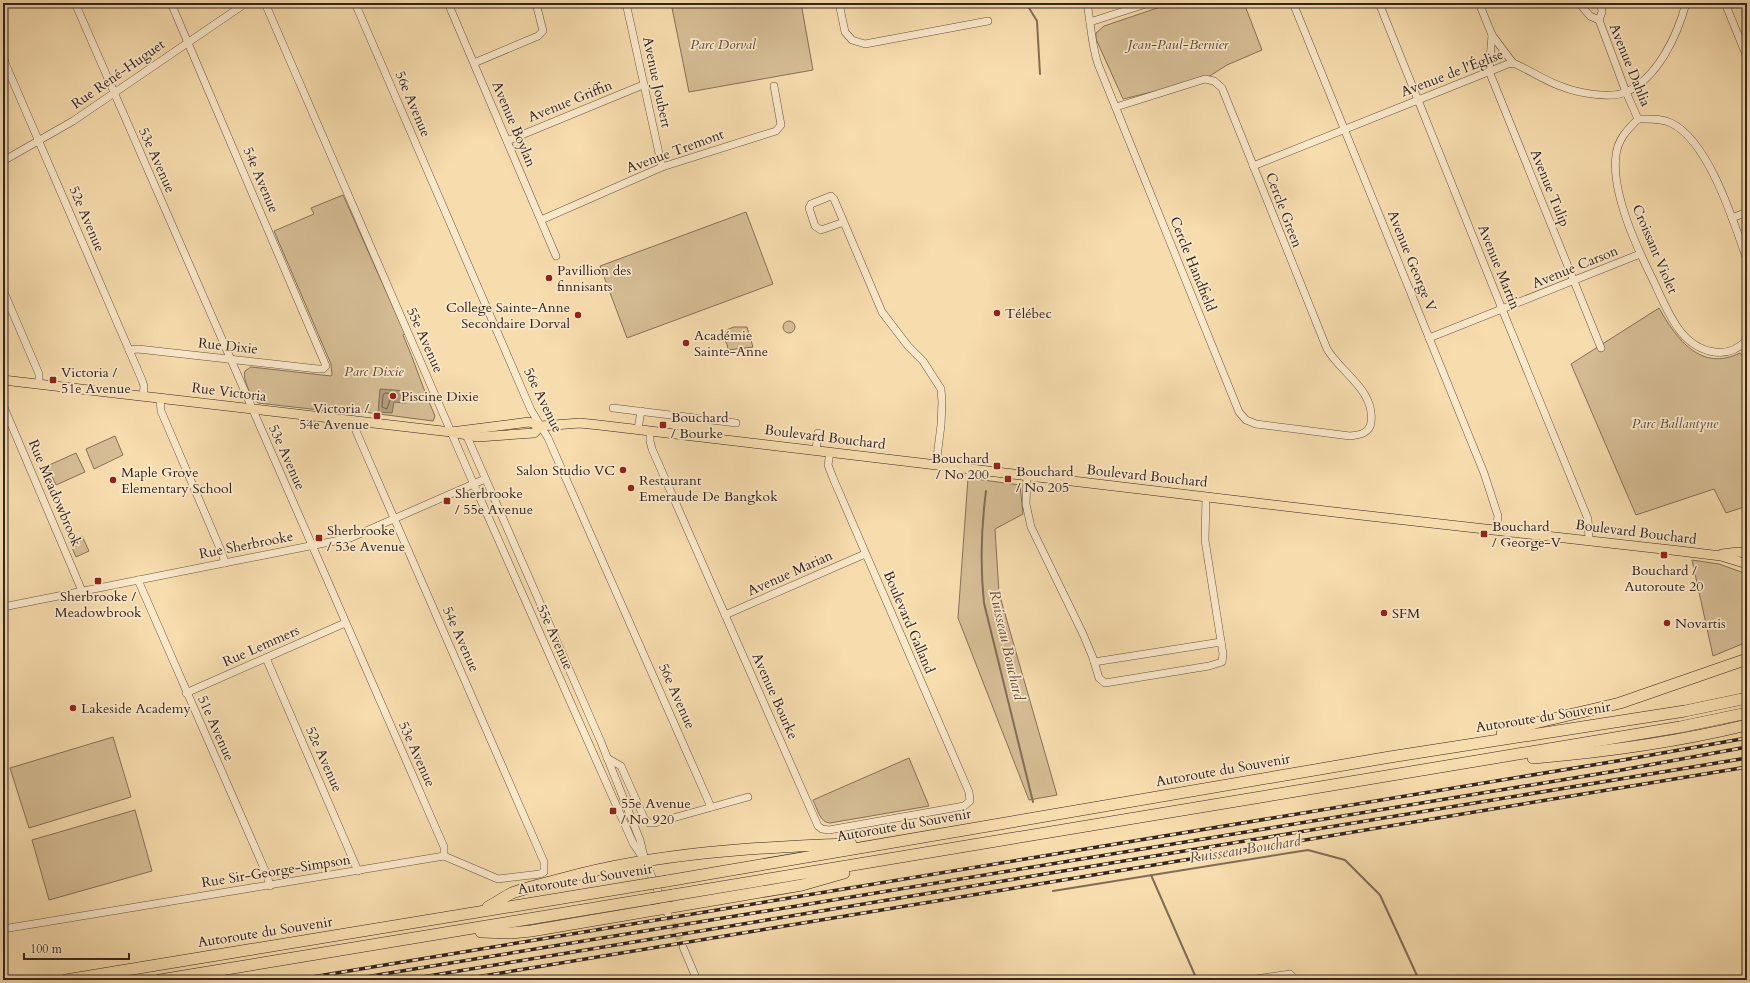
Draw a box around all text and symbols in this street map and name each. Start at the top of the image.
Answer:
street label: Avenue Dahlia [1605,21,1655,109]
street label: Rue René-Huguet [68,34,169,113]
street label: Avenue Joubert [638,35,676,130]
park label: Parc Dorval [690,35,757,54]
park label: Jean-Paul-Bernier [1125,35,1229,54]
street label: Avenue de l'Église [1398,45,1506,101]
street label: 56e Avenue [391,68,435,140]
street label: Avenue Griffin [525,75,615,127]
street label: Avenue Boylan [487,78,541,170]
street label: 53e Avenue [134,124,180,196]
street label: Avenue Tremont [624,124,727,177]
street label: 54e Avenue [239,144,283,216]
street label: Avenue Tulip [1526,146,1574,230]
street label: Cercle Green [1261,170,1307,250]
street label: 52e Avenue [65,183,109,255]
street label: Croissant Violet [1628,202,1683,297]
street label: Avenue George V [1383,208,1441,315]
street label: Cercle Handfield [1165,214,1221,315]
street label: Avenue Martin [1473,222,1525,312]
street label: Avenue Carson [1529,241,1621,293]
place label: Pavillion des finnisants [557,261,632,296]
marker: Pavillion des finnisants [544,273,554,283]
place label: College Sainte-Anne Secondaire Dorval [446,298,570,333]
street label: 55e Avenue [402,304,448,376]
place label: Télébec [1005,304,1052,323]
marker: Télébec [992,308,1002,318]
marker: College Sainte-Anne Secondaire Dorval [573,310,583,320]
place label: Académie Sainte-Anne [694,326,768,361]
street label: Rue Dixie [197,333,259,359]
marker: Académie Sainte-Anne [681,338,691,348]
park label: Parc Dixie [344,362,404,381]
place label: Victoria / 51e Avenue [61,363,131,398]
street label: 56e Avenue [519,364,567,436]
marker: Victoria / 51e Avenue [48,375,58,385]
street label: Rue Victoria [191,378,267,406]
place label: Piscine Dixie [401,387,479,406]
marker: Piscine Dixie [388,391,398,401]
place label: Victoria / 54e Avenue [299,399,369,434]
place label: Bouchard / Bourke [671,408,729,443]
marker: Victoria / 54e Avenue [372,411,382,421]
park label: Parc Ballantyne [1632,414,1719,433]
marker: Bouchard / Bourke [658,420,668,430]
street label: Boulevard Bouchard [764,420,887,454]
street label: 53e Avenue [264,421,310,493]
street label: Rue Meadowbrook [24,437,86,550]
place label: Bouchard / No 200 [932,449,990,484]
street label: Boulevard Bouchard [1086,460,1209,492]
place label: Salon Studio VC [516,461,615,480]
marker: Bouchard / No 200 [992,461,1002,471]
place label: Bouchard / No 205 [1016,462,1074,497]
place label: Maple Grove Elementary School [121,463,233,498]
marker: Salon Studio VC [618,465,628,475]
place label: Restaurant Emeraude De Bangkok [639,471,778,506]
marker: Bouchard / No 205 [1003,474,1013,484]
marker: Maple Grove Elementary School [108,475,118,485]
marker: Restaurant Emeraude De Bangkok [626,483,636,493]
place label: Sherbrooke / 55e Avenue [455,484,533,519]
marker: Sherbrooke / 55e Avenue [442,496,452,506]
street label: Boulevard Bouchard [1575,515,1698,549]
place label: Bouchard / George-V [1492,517,1562,552]
place label: Sherbrooke / 53e Avenue [327,521,405,556]
street label: Rue Sherbrooke [197,527,295,563]
marker: Bouchard / George-V [1479,529,1489,539]
marker: Sherbrooke / 53e Avenue [314,533,324,543]
street label: Avenue Marian [744,546,836,600]
marker: Bouchard / Autoroute 20 [1659,550,1669,560]
place label: Bouchard / Autoroute 20 [1625,561,1703,596]
street label: Boulevard Galland [879,568,939,677]
marker: Sherbrooke / Meadowbrook [93,576,103,586]
place label: Sherbrooke / Meadowbrook [54,587,142,622]
water label: Ruisseau Bouchard [985,588,1030,703]
street label: 55e Avenue [532,601,578,673]
street label: 54e Avenue [438,603,484,675]
place label: SFM [1392,604,1420,623]
marker: SFM [1379,608,1389,618]
place label: Novartis [1675,614,1726,633]
marker: Novartis [1662,618,1672,628]
street label: Rue Lemmers [220,620,303,671]
street label: Avenue Bourke [747,650,803,742]
street label: 56e Avenue [654,660,700,732]
street label: 51e Avenue [193,692,239,764]
street label: Autoroute du Souvenir [1474,697,1613,737]
place label: Lakeside Academy [81,699,192,718]
marker: Lakeside Academy [68,703,78,713]
street label: 53e Avenue [394,718,440,790]
street label: 52e Avenue [301,723,347,795]
street label: Autoroute du Souvenir [1154,749,1293,791]
place label: 55e Avenue / No 920 [621,794,691,829]
street label: Autoroute du Souvenir [835,804,974,846]
marker: 55e Avenue / No 920 [608,806,618,816]
water label: Ruisseau Bouchard [1188,830,1303,868]
street label: Rue Sir-George-Simpson [200,850,352,892]
street label: Autoroute du Souvenir [516,859,655,899]
street label: Autoroute du Souvenir [196,912,335,952]
scale bar [24,935,129,961]
text: 100 m [30,941,63,957]

